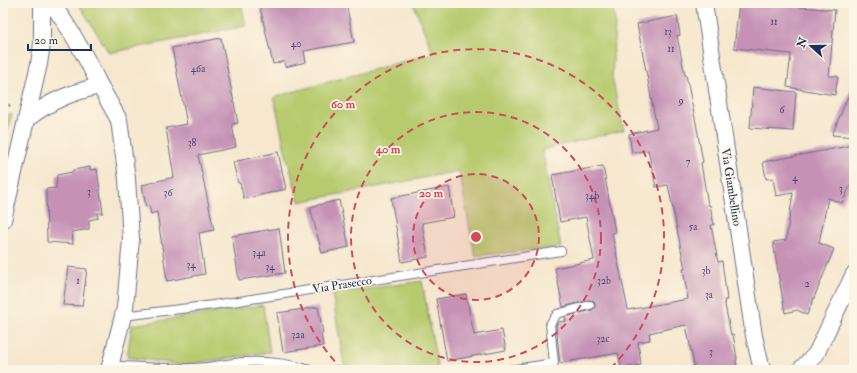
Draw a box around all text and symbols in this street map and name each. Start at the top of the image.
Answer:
house number: 11 [770,16,778,28]
scale bar [28,26,91,52]
house number: 13 [664,26,672,38]
north arrow [791,26,831,66]
text: 20 m [34,33,59,48]
text: N [794,35,810,50]
house number: 40 [291,38,301,50]
house number: 11 [667,43,675,55]
house number: 46a [191,63,206,75]
house number: 9 [677,95,684,107]
text: 60 m [331,97,356,112]
house number: 6 [779,104,785,116]
house number: 38 [188,137,197,149]
text: 40 m [375,142,401,157]
street label: Via Giambellino [717,147,745,227]
house number: 7 [686,156,691,168]
house number: 4 [792,172,798,184]
house number: 3 [839,183,843,195]
house number: 3 [87,186,91,198]
text: 20 m [419,186,444,201]
house number: 36 [164,187,173,199]
house number: 34b [585,190,599,202]
house number: 5a [689,221,698,233]
centre of rings [469,230,483,244]
house number: 34a [252,247,267,259]
house number: 34 [186,259,196,271]
house number: 34 [265,261,275,273]
house number: 3b [702,265,710,277]
street label: Via Prasecco [311,273,373,297]
house number: 1 [76,275,80,287]
house number: 32b [597,275,611,287]
house number: 2 [804,278,810,290]
house number: 3a [705,289,714,301]
house number: 32a [291,329,305,341]
house number: 32c [597,333,609,345]
house number: 3 [709,346,713,358]

